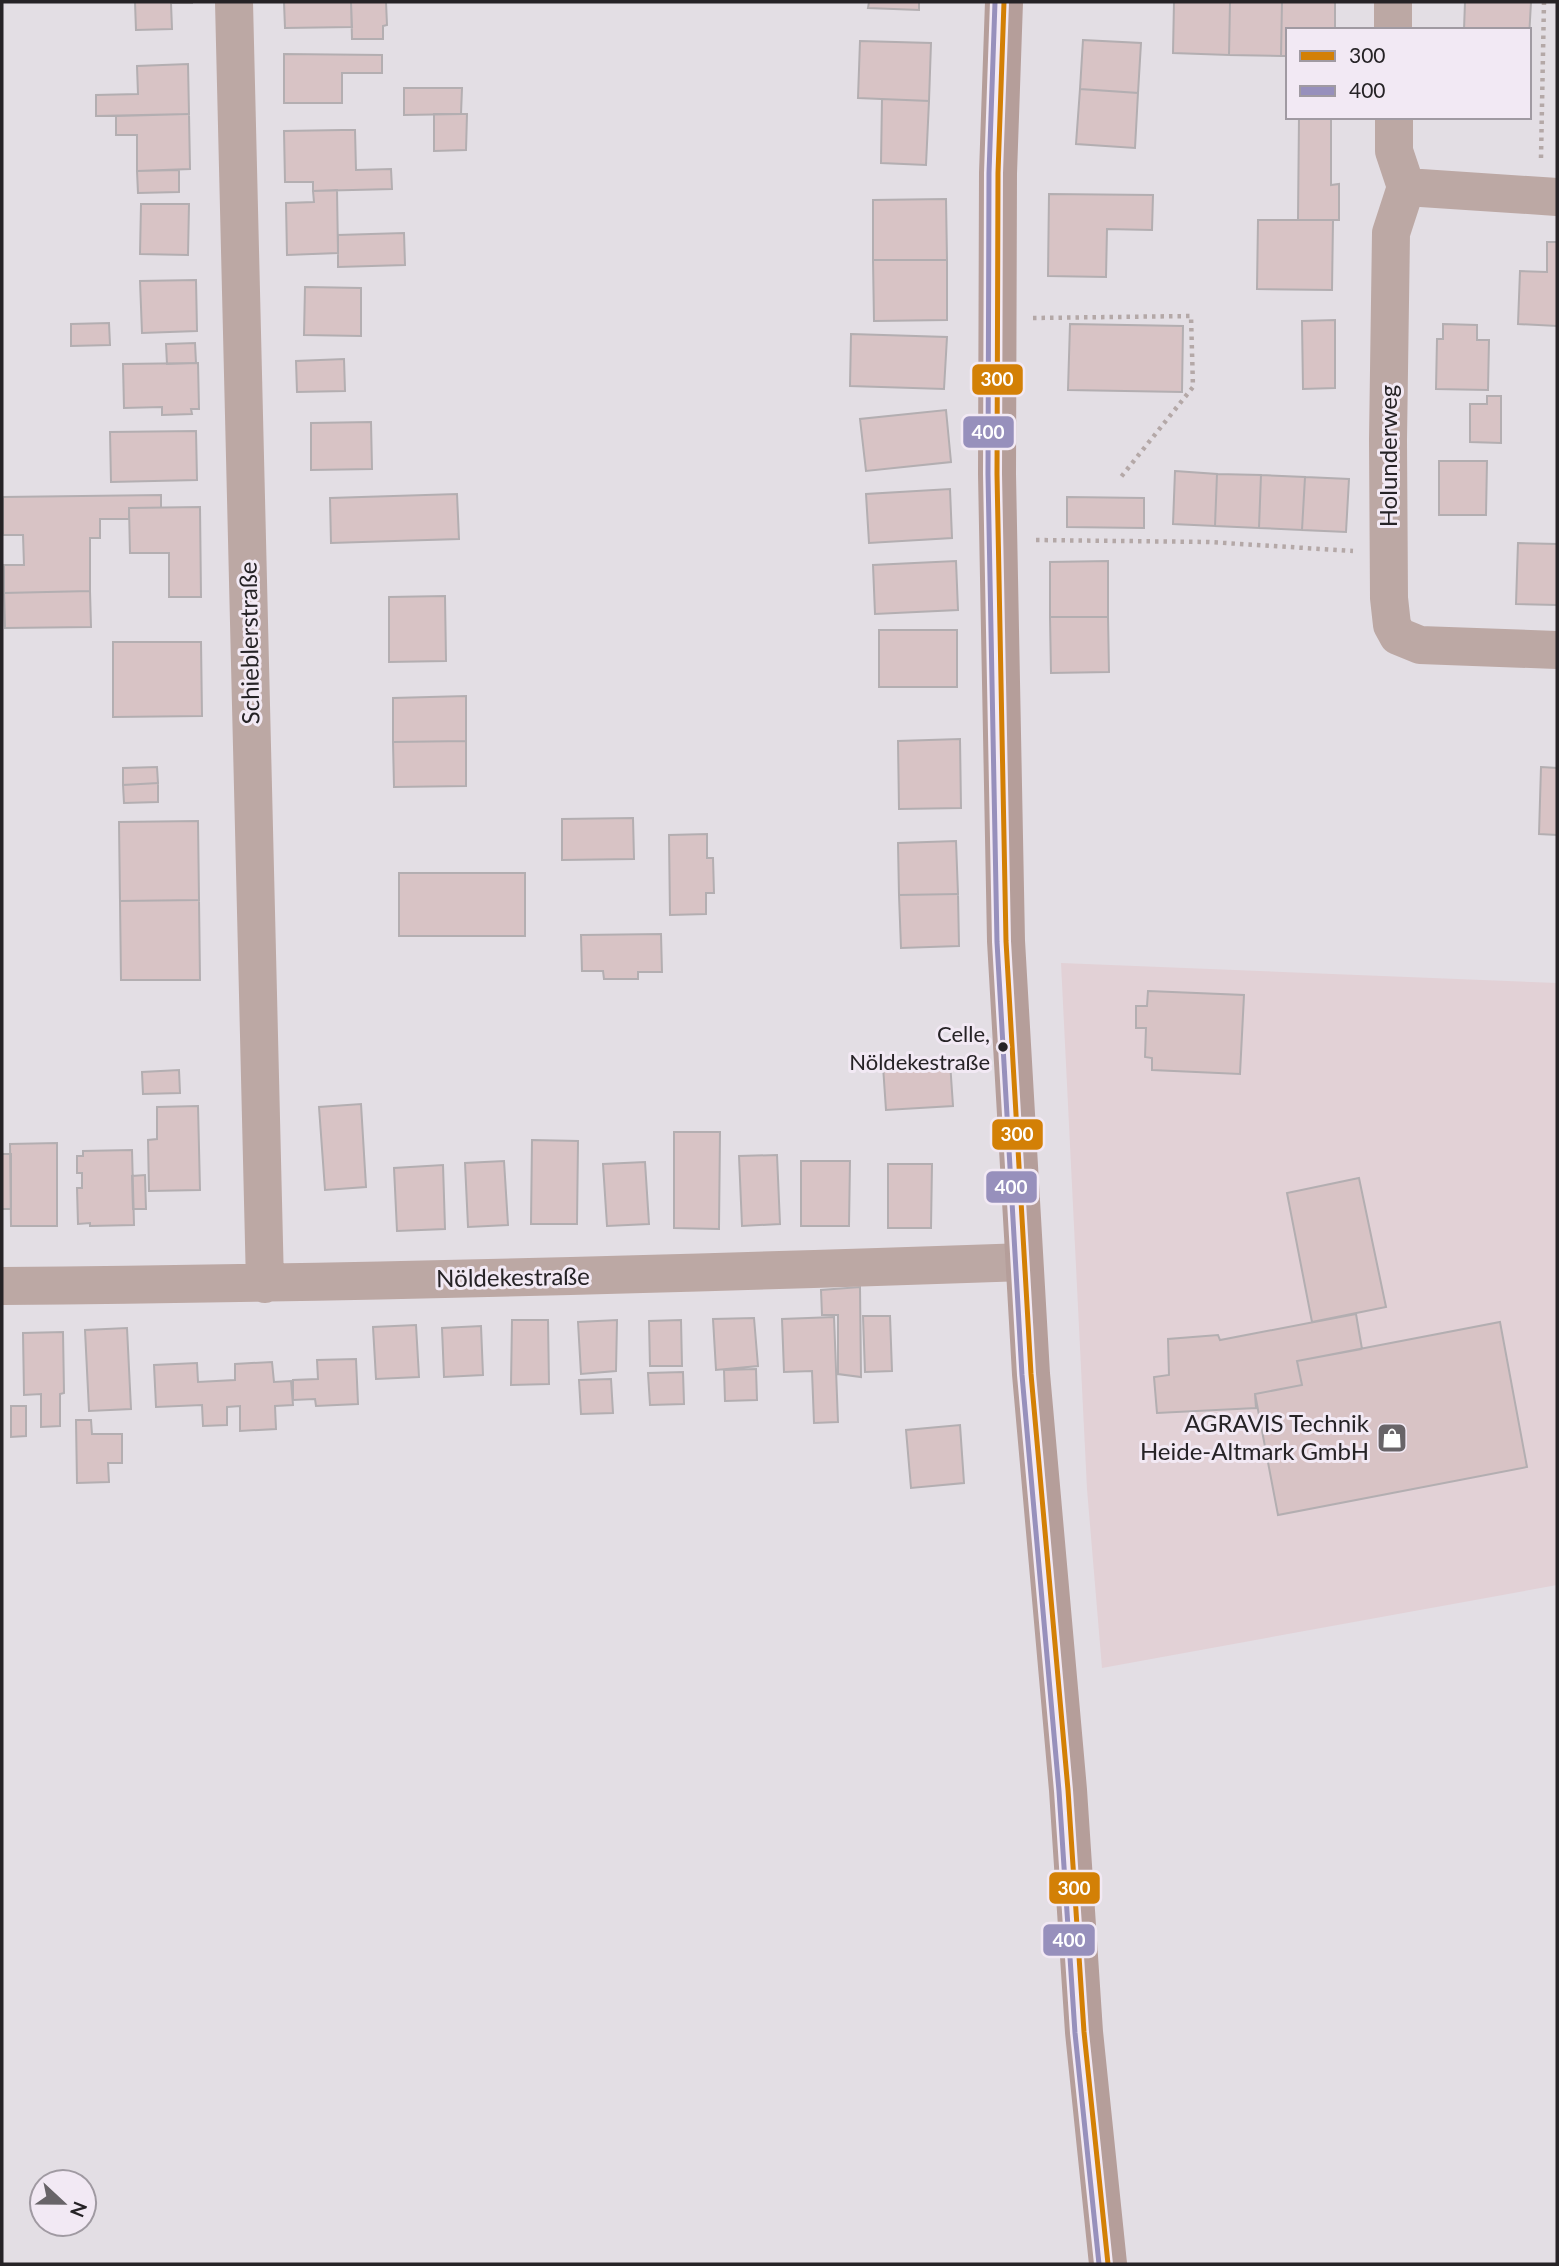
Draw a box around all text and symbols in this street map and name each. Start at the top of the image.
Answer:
legend [1286,28,1531,119]
text: 300 [1349,42,1386,67]
text: 400 [1349,77,1386,102]
line badge: 300 [971,363,1024,396]
text: 300 [980,367,1014,390]
street label: Holunderweg [1373,385,1402,527]
line badge: 400 [962,415,1015,449]
text: 400 [971,420,1005,443]
street label: Schieblerstraße [233,561,264,725]
place label: Celle, Nöldekestraße [849,1020,990,1075]
marker: Celle, Nöldekestraße [996,1040,1010,1054]
line badge: 300 [991,1118,1044,1151]
text: 300 [1000,1122,1034,1145]
line badge: 400 [985,1170,1038,1204]
text: 400 [994,1175,1028,1198]
street label: Nöldekestraße [436,1261,590,1292]
place label: AGRAVIS Technik Heide-Altmark GmbH [1140,1408,1370,1465]
shop icon: AGRAVIS Technik Heide-Altmark GmbH [1375,1421,1409,1455]
line badge: 300 [1048,1871,1101,1905]
text: 300 [1057,1876,1091,1899]
line badge: 400 [1042,1923,1096,1957]
text: 400 [1052,1928,1086,1951]
north arrow [28,2168,98,2238]
text: N [66,2198,93,2221]

